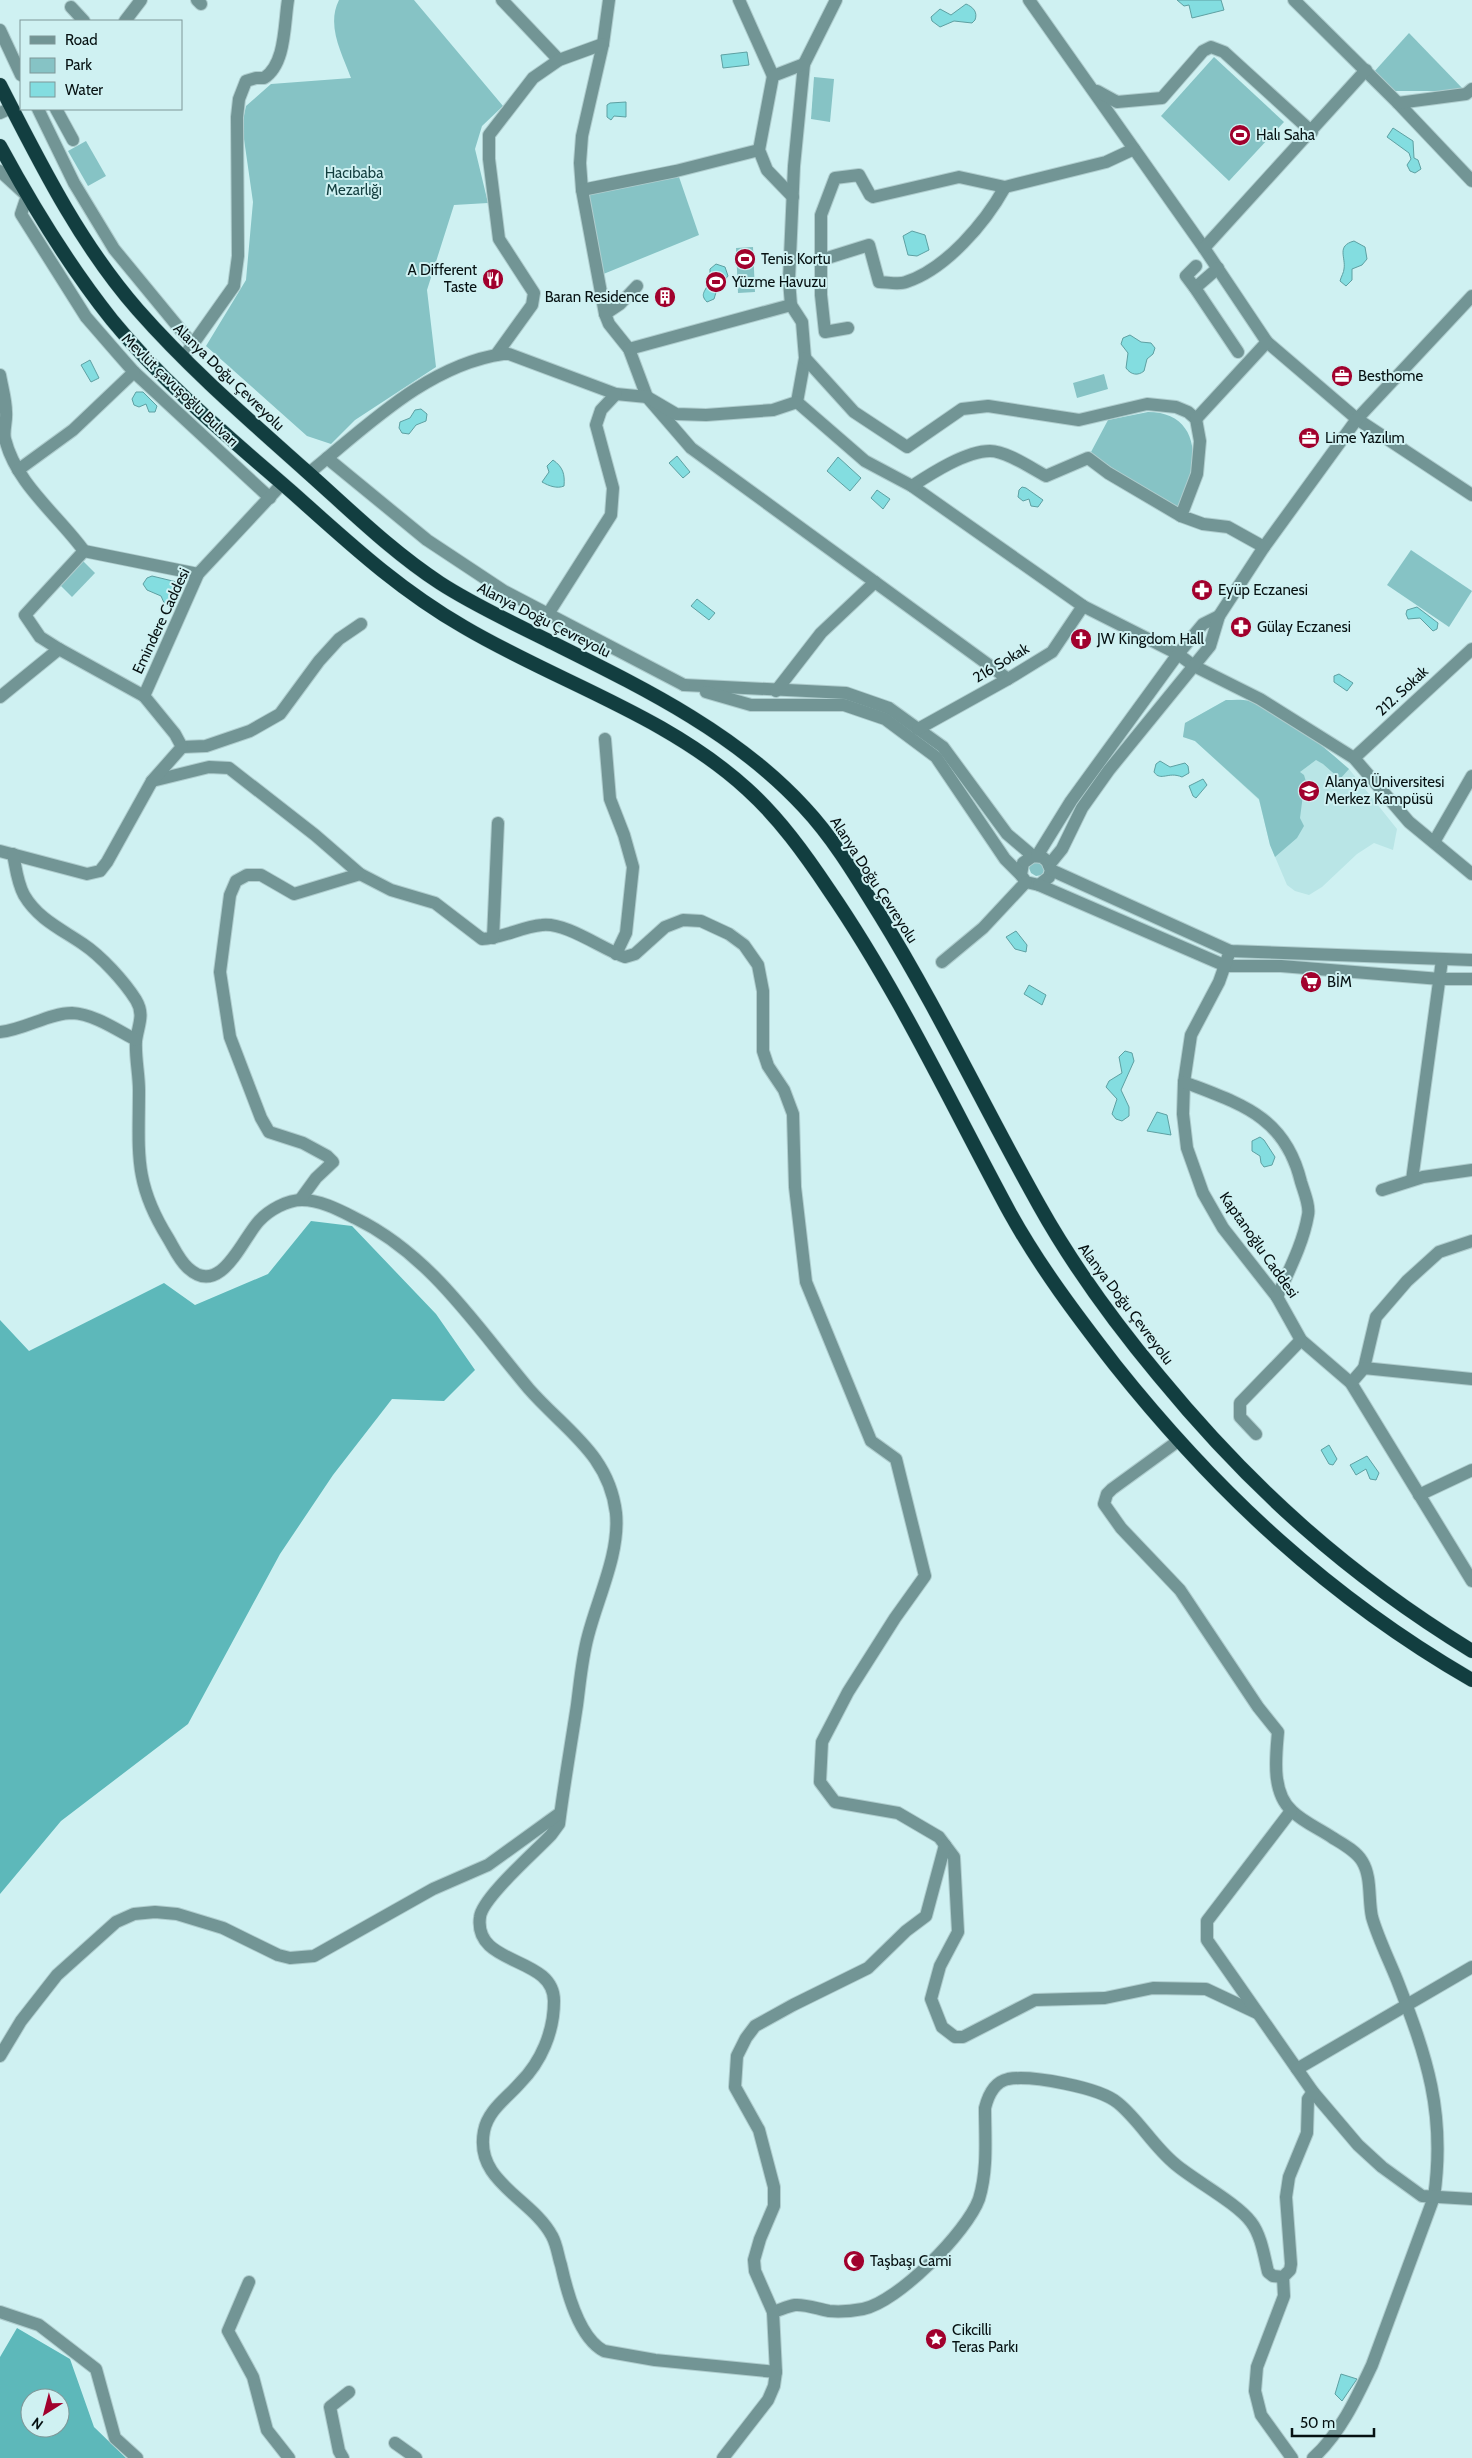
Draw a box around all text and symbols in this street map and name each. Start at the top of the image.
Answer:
legend [20,20,182,110]
text: Road [65,31,98,49]
text: Park [65,56,92,74]
text: Water [65,81,103,99]
sports icon: Halı Saha [1228,123,1252,147]
place label: Halı Saha [1256,126,1316,144]
park label: Hacıbaba Mezarlığı [325,164,384,199]
sports icon: Tenis Kortu [733,247,757,271]
place label: Tenis Kortu [761,250,831,268]
place label: A Different Taste [407,261,477,296]
restaurant icon: A Different Taste [481,267,505,291]
sports icon: Yüzme Havuzu [704,270,728,294]
place label: Yüzme Havuzu [731,273,826,291]
building icon: Baran Residence [653,285,677,309]
place label: Baran Residence [545,288,649,306]
street label: Alanya Doğu Çevreyolu [170,319,288,435]
street label: Mevlüt çavuşoğlu Bulvarı [118,330,242,450]
office icon: Besthome [1330,364,1354,388]
place label: Besthome [1358,367,1423,385]
office icon: Lime Yazılım [1297,426,1321,450]
place label: Lime Yazılım [1325,429,1405,447]
street label: Emindere Caddesi [129,565,193,677]
pharmacy icon: Eyüp Eczanesi [1190,578,1214,602]
street label: Alanya Doğu Çevreyolu [474,579,614,661]
place label: Eyüp Eczanesi [1218,581,1308,599]
pharmacy icon: Gülay Eczanesi [1229,615,1253,639]
place label: Gülay Eczanesi [1257,618,1351,636]
church icon: JW Kingdom Hall [1069,627,1093,651]
place label: JW Kingdom Hall [1096,630,1205,648]
street label: 216 Sokak [970,639,1033,687]
street label: 212. Sokak [1372,662,1432,720]
place label: Alanya Üniversitesi Merkez Kampüsü [1325,773,1444,808]
school or university icon: Alanya Üniversitesi Merkez Kampüsü [1297,779,1321,803]
street label: Alanya Doğu Çevreyolu [826,813,922,947]
supermarket icon: BİM [1299,970,1323,994]
place label: BİM [1327,972,1352,991]
street label: Kaptanoğlu Caddesi [1216,1189,1302,1301]
street label: Alanya Doğu Çevreyolu [1075,1240,1177,1368]
mosque icon: Taşbaşı Cami [842,2249,866,2273]
place label: Taşbaşı Cami [870,2252,952,2270]
place label: Cikcilli Teras Parkı [952,2321,1018,2356]
place icon: Cikcilli Teras Parkı [924,2327,948,2351]
north arrow [20,2388,70,2438]
scale bar [1292,2406,1374,2438]
text: N [28,2413,47,2434]
text: 50 m [1300,2414,1335,2432]

